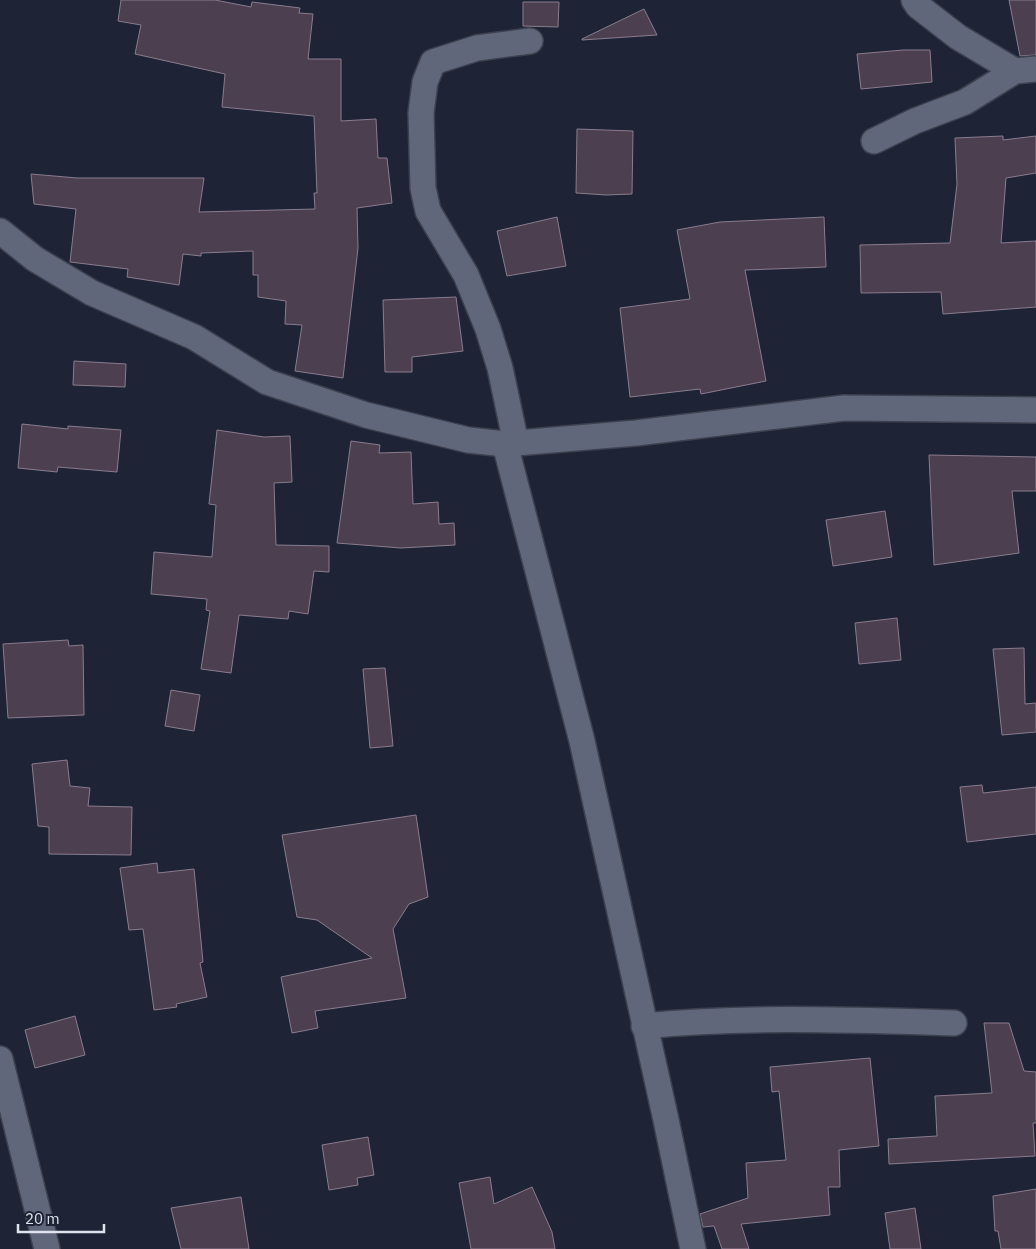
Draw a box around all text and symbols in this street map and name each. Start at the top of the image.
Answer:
scale bar [18,1202,104,1234]
text: 20 m [25,1209,60,1228]

